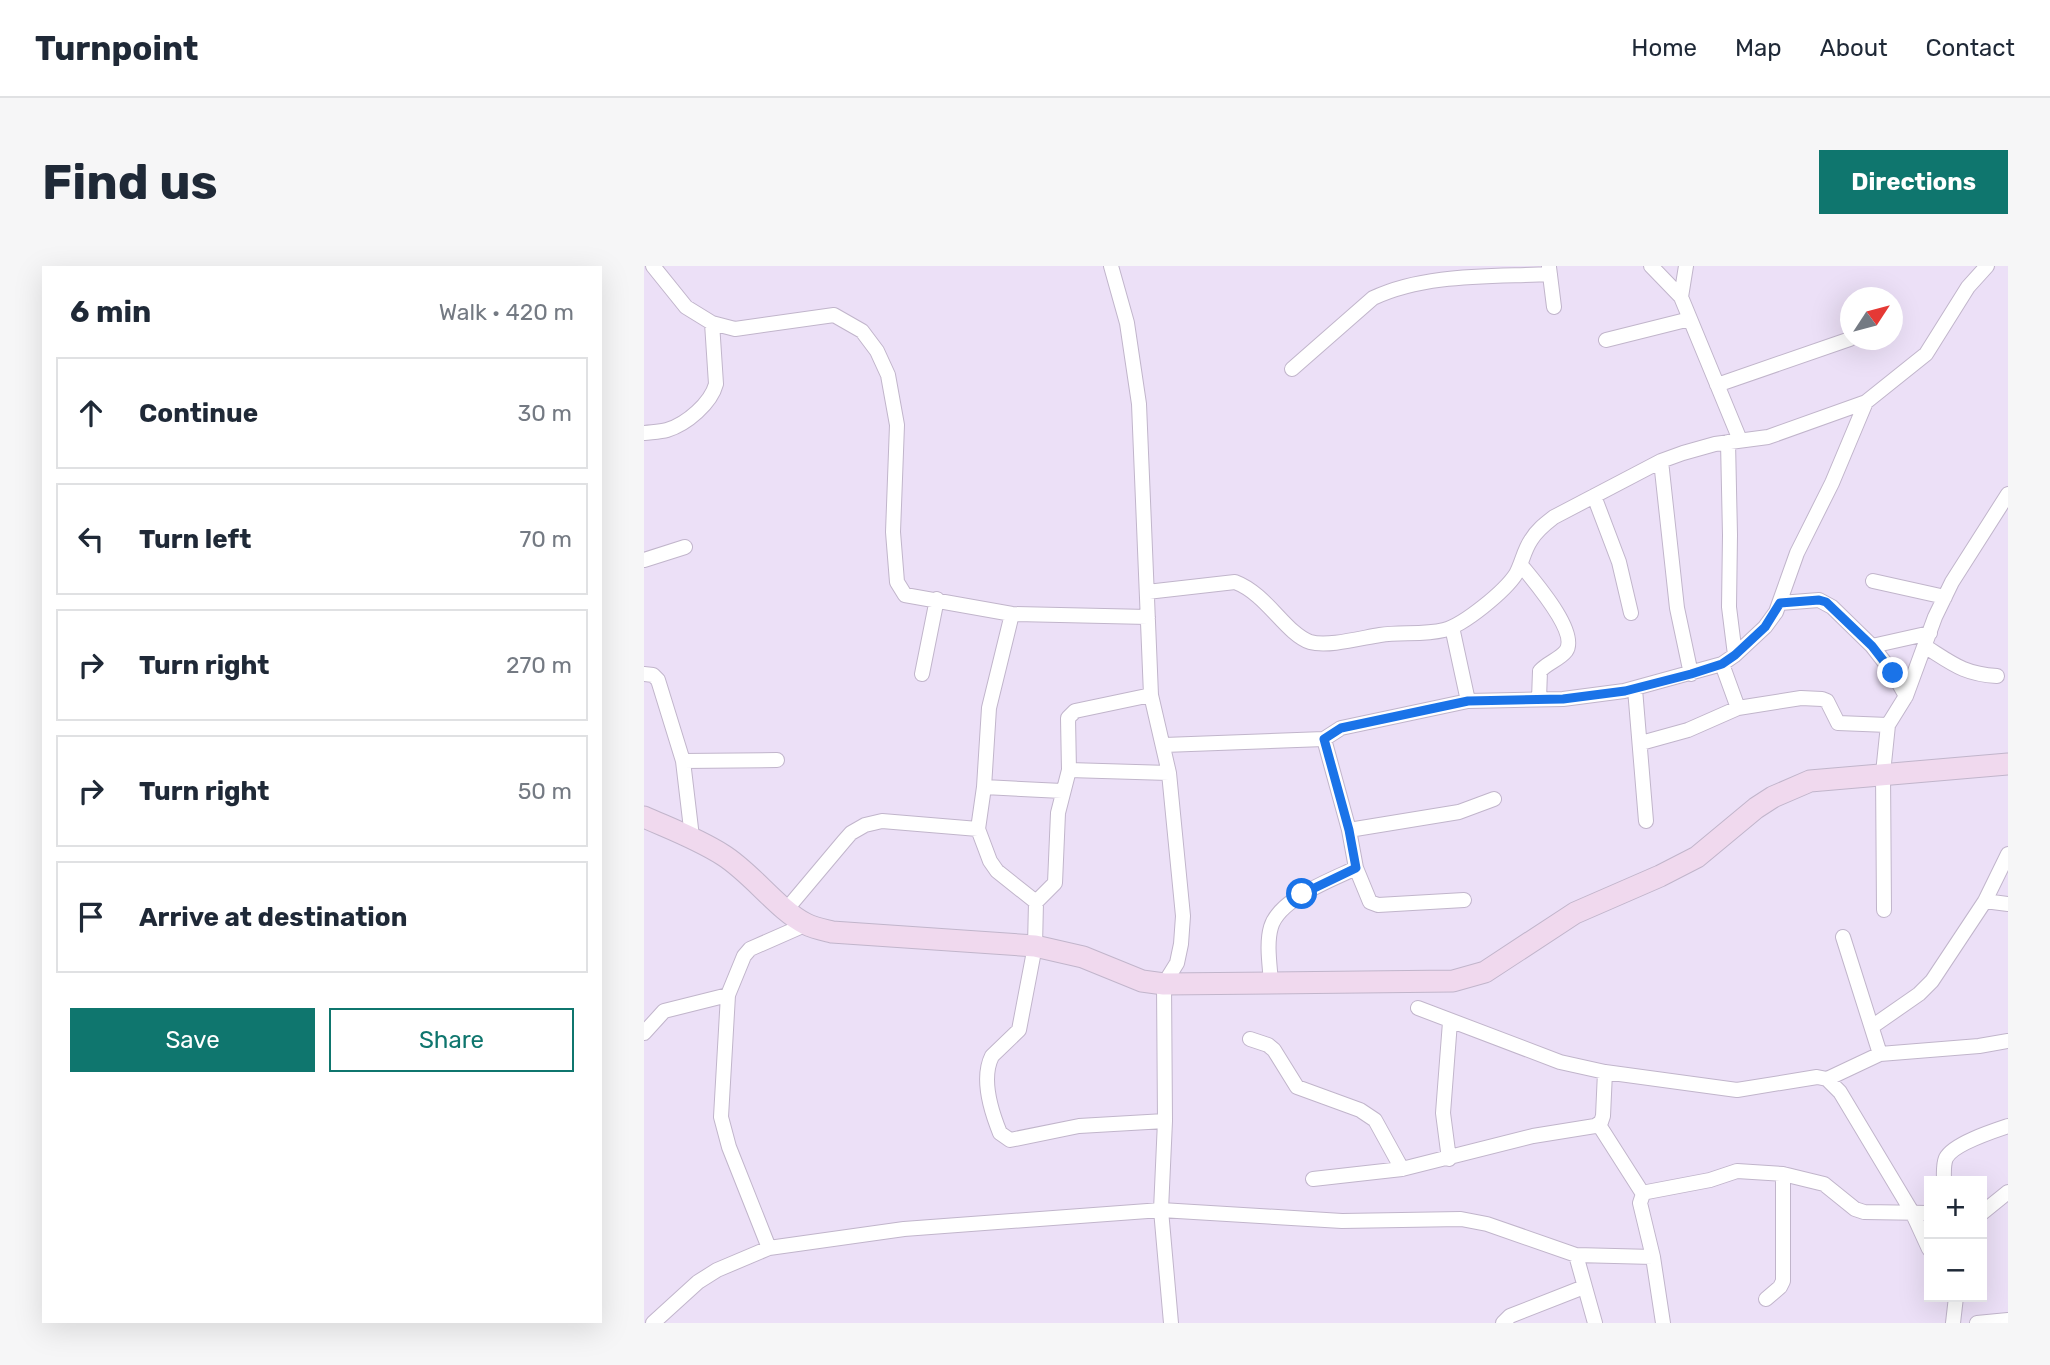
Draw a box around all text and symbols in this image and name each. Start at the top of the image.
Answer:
text: Turnpoint [35,29,198,68]
text: Home [1631,34,1697,62]
text: Map [1735,34,1782,62]
text: About [1820,34,1888,62]
text: Contact [1926,34,2015,62]
button: Directions [1819,150,2008,214]
text: Find us [42,153,218,211]
north arrow [1840,287,1903,350]
text: 6 min [70,294,151,330]
text: Walk · 420 m [439,298,574,326]
icon: ahead [72,394,110,432]
text: Continue [139,398,258,429]
text: 30 m [517,399,572,427]
icon: left [72,520,110,558]
text: Turn left [139,524,251,555]
text: 70 m [520,525,572,553]
icon: right [72,646,110,684]
text: Turn right [139,650,269,681]
text: 270 m [506,651,572,679]
route end [1877,657,1908,688]
icon: right [72,772,110,810]
text: Turn right [139,776,269,807]
text: 50 m [518,777,572,805]
route start [1286,878,1317,909]
icon: arrive [72,898,110,936]
text: Arrive at destination [139,902,407,933]
button: Save [70,1008,315,1072]
button: Share [329,1008,574,1072]
map controls [1924,1176,1987,1302]
button: + [1924,1176,1987,1239]
button: − [1924,1239,1987,1302]

